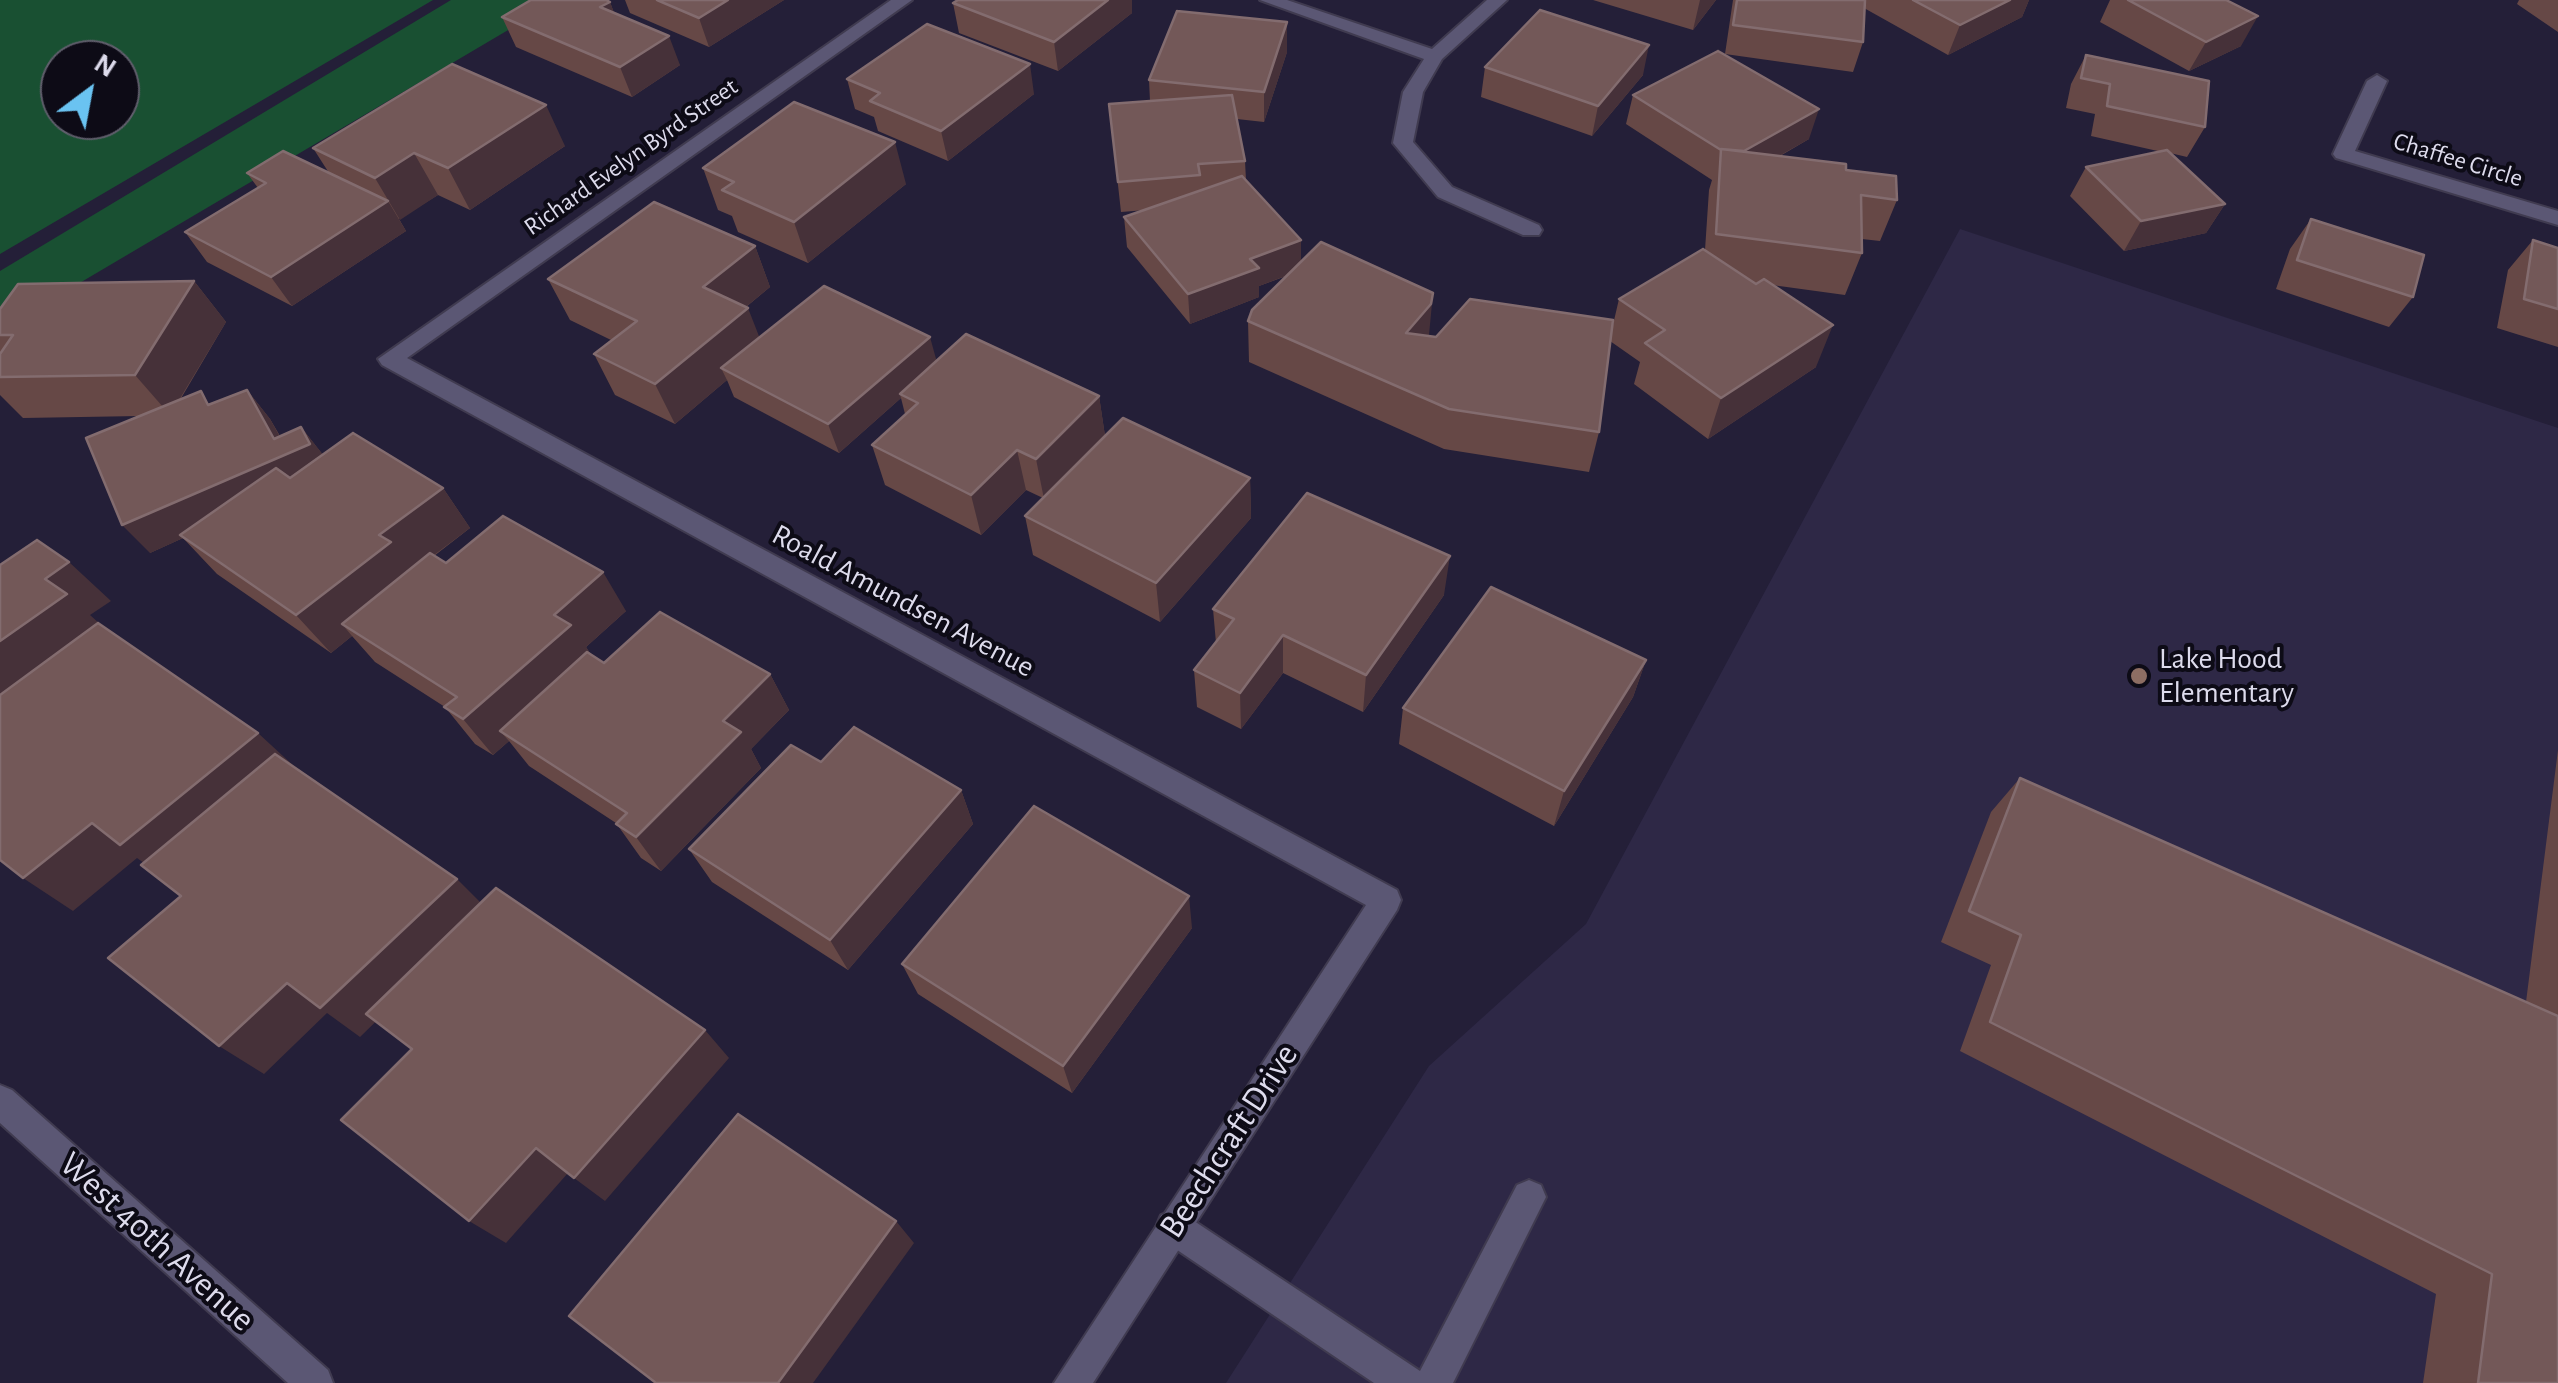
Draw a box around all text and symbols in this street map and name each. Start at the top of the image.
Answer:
north arrow [40,40,140,140]
text: N [89,49,121,83]
street label: Richard Evelyn Byrd Street [518,72,744,242]
street label: Chaffee Circle [2390,126,2526,194]
street label: Roald Amundsen Avenue [766,517,1040,685]
place label: Lake Hood Elementary [2159,641,2294,712]
marker: Lake Hood Elementary [2128,665,2150,687]
street label: Beechcraft Drive [1151,1036,1307,1246]
street label: West 40th Avenue [51,1143,263,1341]

